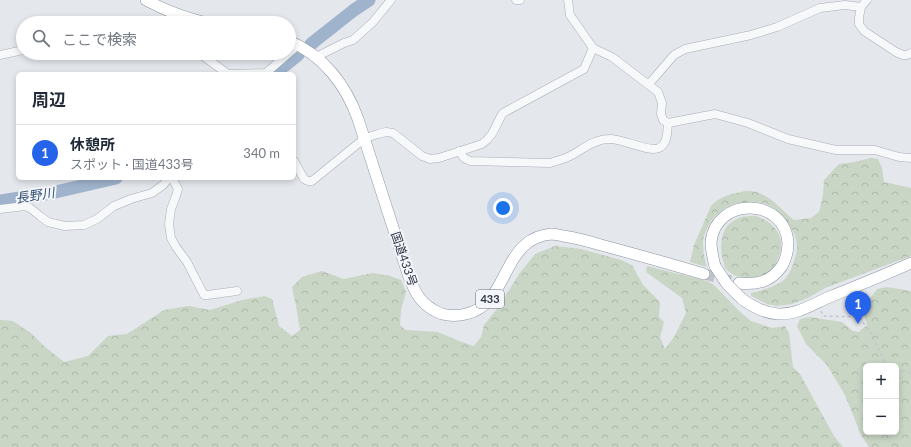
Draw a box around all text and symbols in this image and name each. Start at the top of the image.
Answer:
search box [16,16,296,60]
icon: search [30,27,52,49]
text: ここで検索 [62,30,137,48]
text: 周辺 [32,89,66,110]
text: 休憩所 [70,135,115,153]
text: 1 [41,145,49,161]
text: 340 m [243,145,280,161]
text: スポット · 国道433号 [70,156,194,172]
water label: 長野川 [14,184,57,206]
your location [493,198,513,218]
street label: 国道433号 [388,229,421,288]
road number: 433 [476,290,504,308]
pin: 1 [845,291,871,324]
map controls [863,363,899,435]
button: + [863,363,899,399]
button: − [863,399,899,435]

